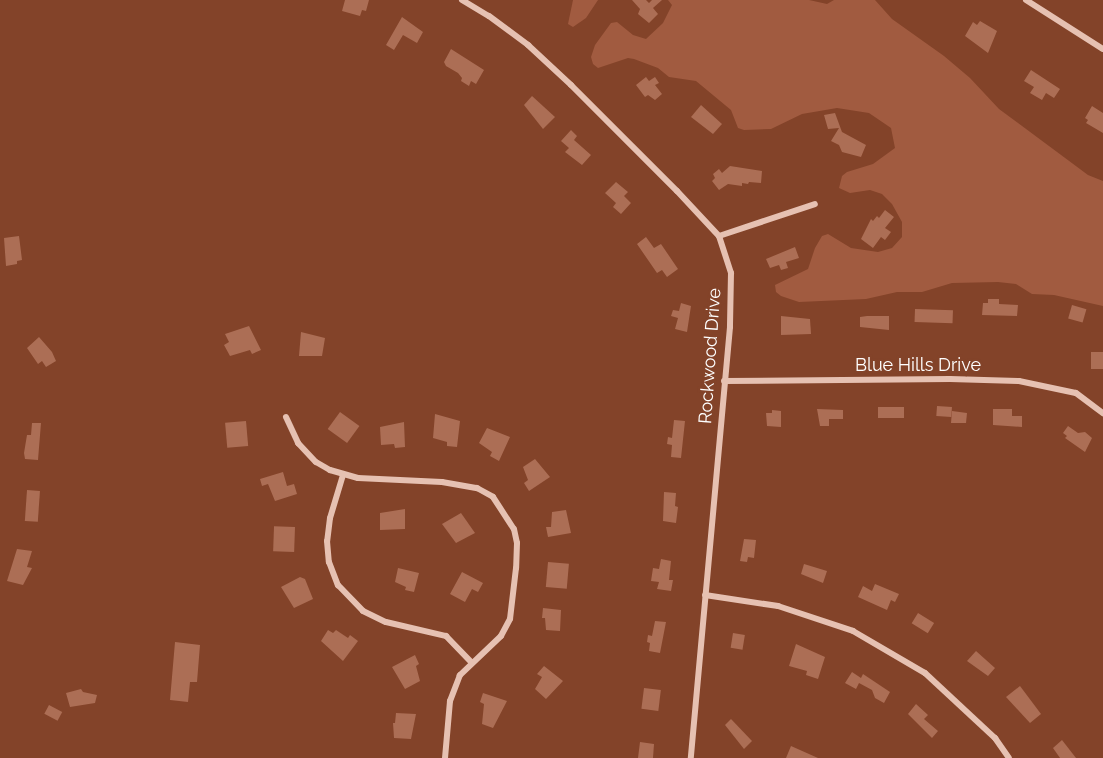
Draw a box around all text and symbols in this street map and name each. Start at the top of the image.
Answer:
street label: Rockwood Drive [694,287,726,425]
street label: Blue Hills Drive [855,354,981,376]

